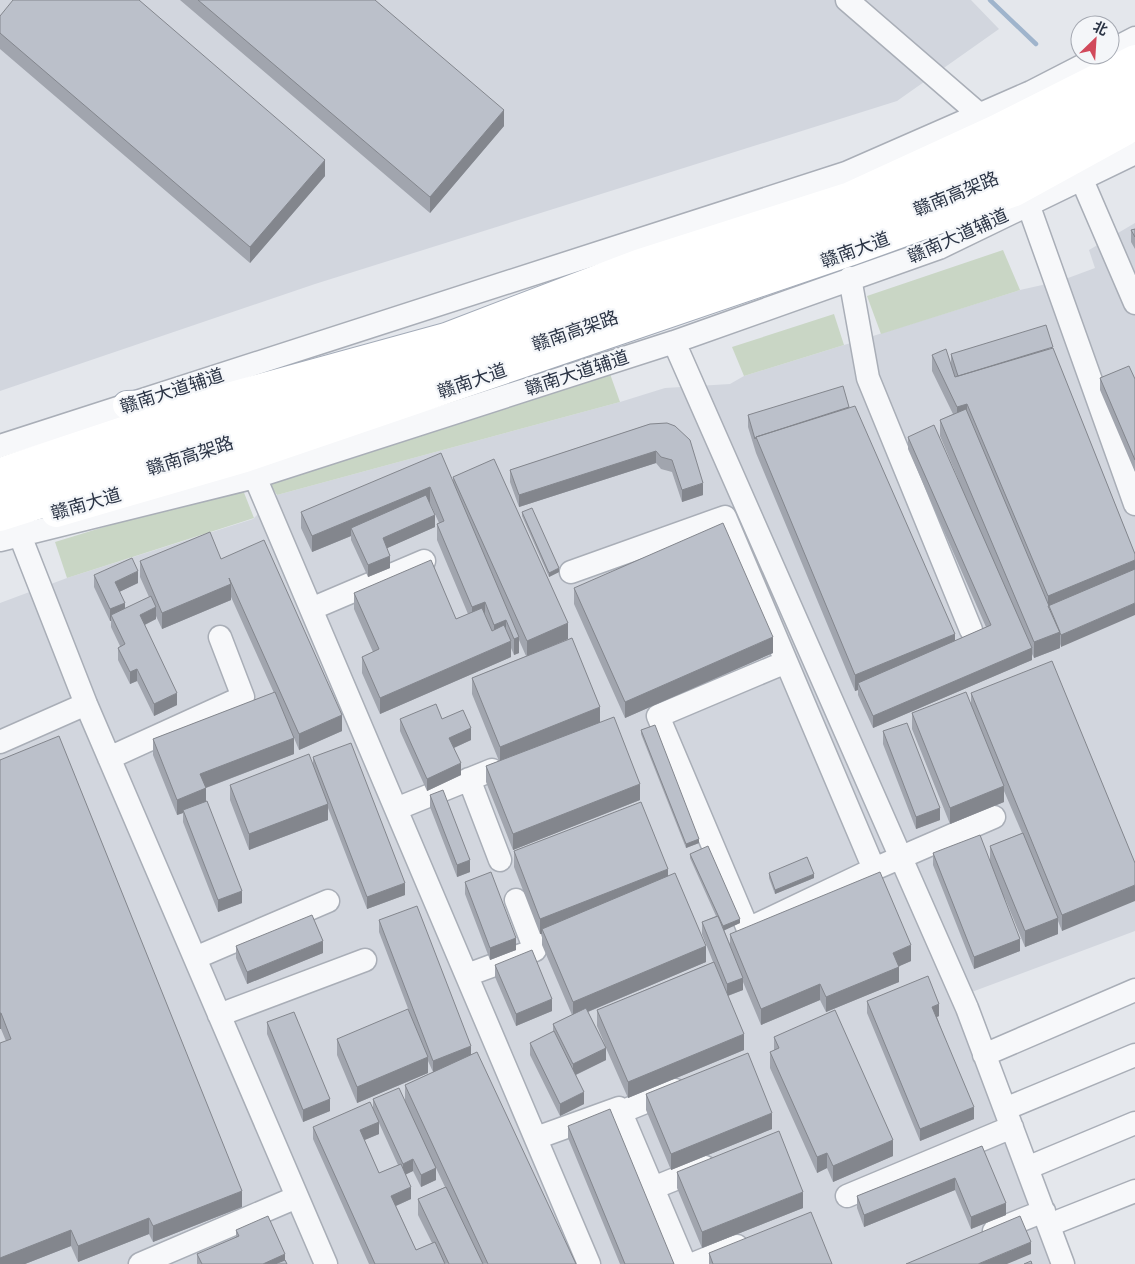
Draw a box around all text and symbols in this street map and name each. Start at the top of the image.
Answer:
north arrow [1070,15,1120,65]
text: 北 [1090,18,1110,39]
street label: 赣南高架路 [910,167,1002,221]
street label: 赣南大道辅道 [904,204,1012,268]
street label: 赣南大道 [817,227,893,273]
street label: 赣南高架路 [529,306,621,356]
street label: 赣南大道辅道 [522,346,632,400]
street label: 赣南大道 [434,359,510,403]
street label: 赣南大道辅道 [117,364,227,418]
street label: 赣南高架路 [144,432,236,480]
street label: 赣南大道 [48,484,124,524]

